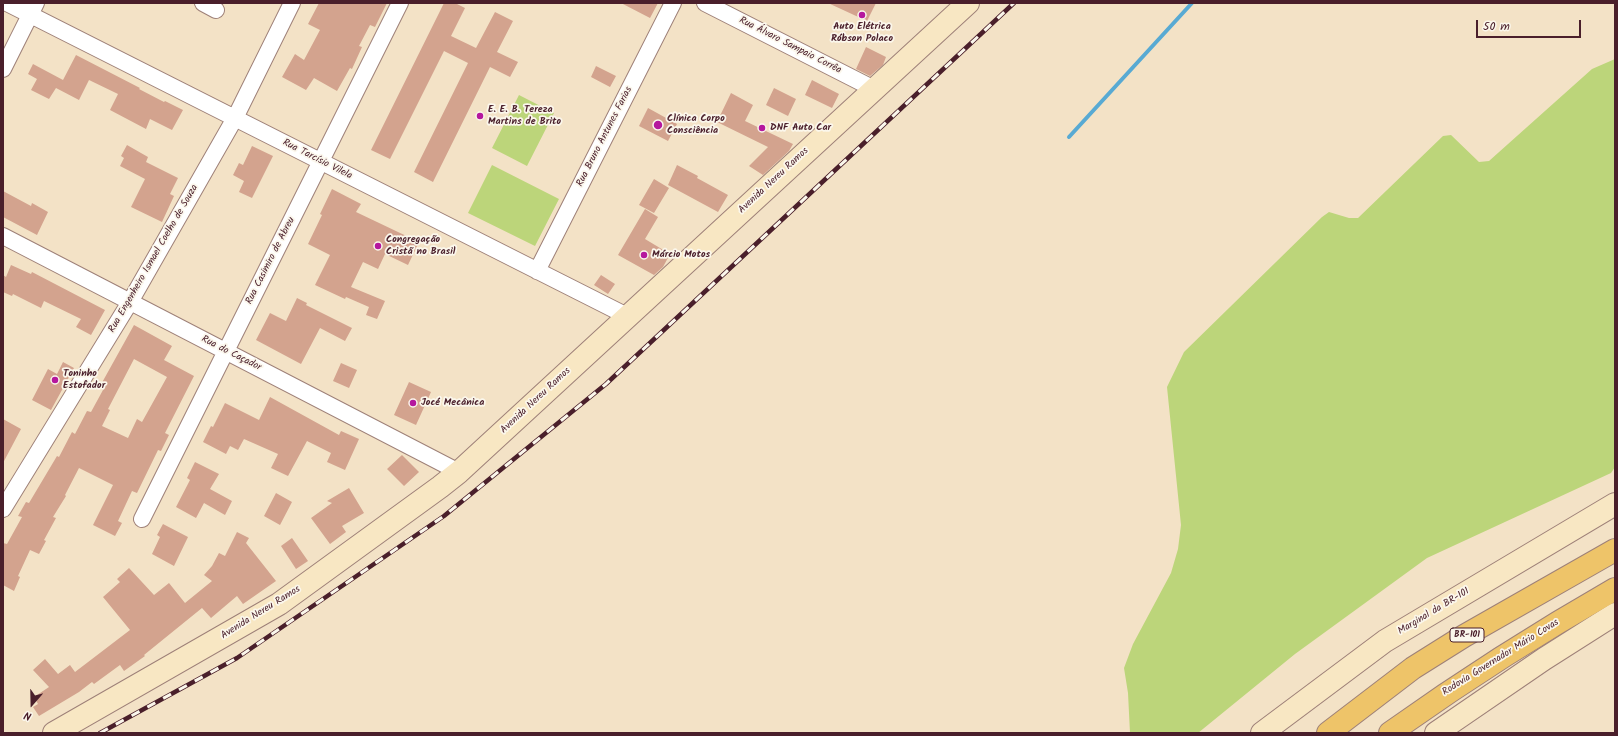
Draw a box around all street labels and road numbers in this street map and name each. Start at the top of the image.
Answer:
street label: Rua Álvaro Sampaio Corrêa [737,15,843,77]
street label: Rua Bruno Antunes Farias [575,85,635,189]
street label: Rua Tarcísio Vilela [280,137,354,183]
street label: Avenida Nereu Ramos [736,145,812,217]
street label: Rua Engenheiro Ismael Coelho de Souza [107,183,201,335]
street label: Rua Casimiro de Abreu [244,215,298,307]
street label: Rua do Caçador [199,334,263,374]
street label: Avenida Nereu Ramos [498,365,574,437]
street label: Avenida Nereu Ramos [219,584,303,642]
street label: Marginal da BR-101 [1396,586,1472,638]
street label: Rodovia Governador Mário Covas [1440,617,1562,699]
road number: BR-101 [1450,628,1484,642]

